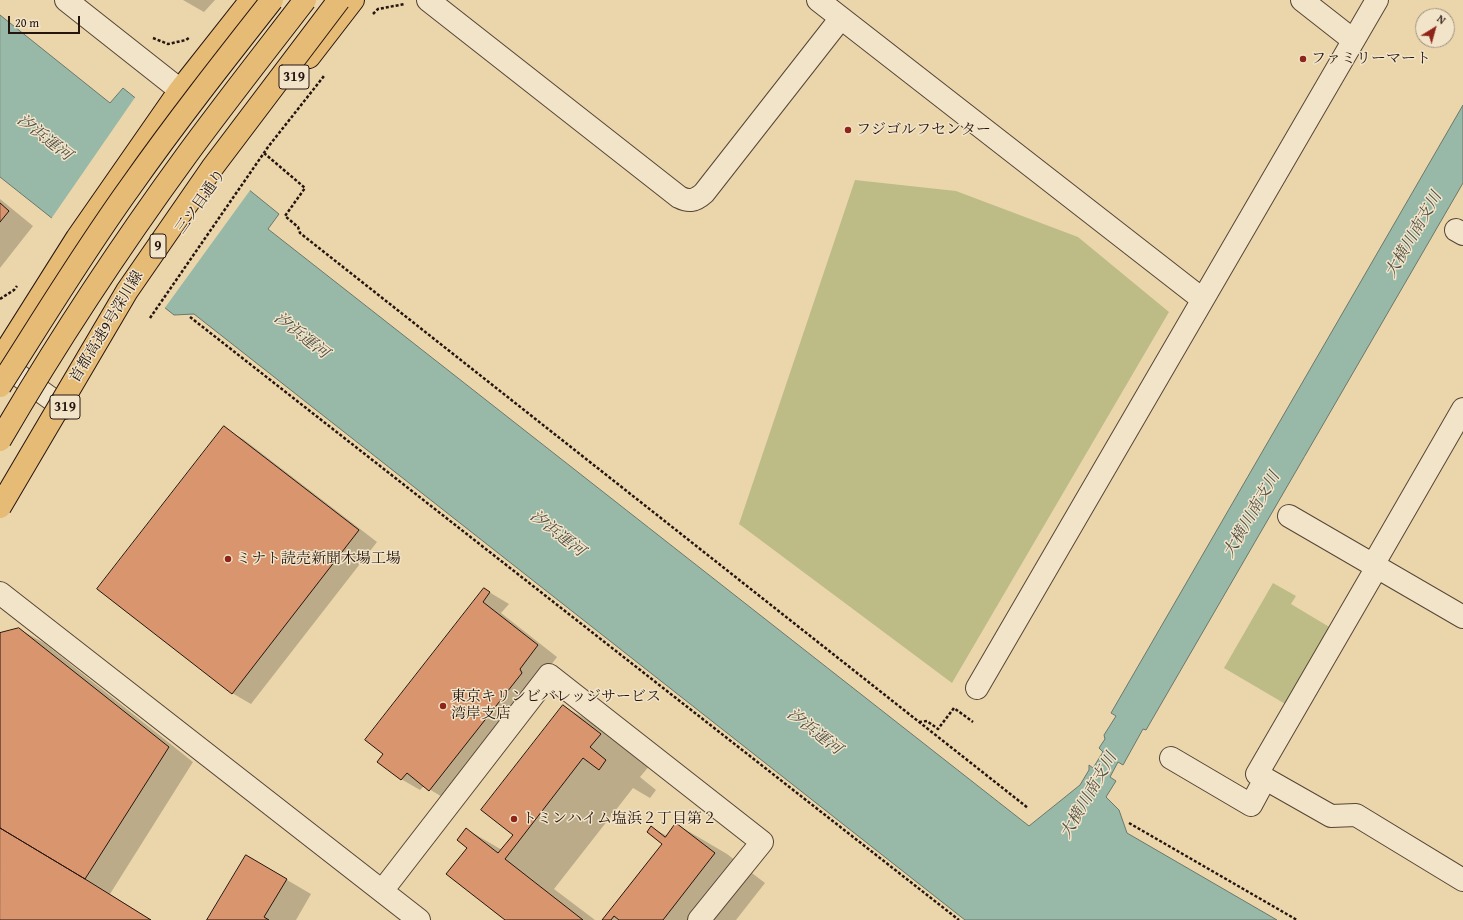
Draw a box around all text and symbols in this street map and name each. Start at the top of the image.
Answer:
scale bar [10,8,82,34]
north arrow [1415,8,1455,48]
text: N [1434,11,1449,28]
text: 20 m [15,14,39,31]
place label: ファミリーマート [1311,50,1431,68]
marker: ファミリーマート [1298,54,1308,64]
road number: 319 [279,65,309,89]
water label: 汐浜運河 [13,111,75,165]
place label: フジゴルフセンター [856,121,991,139]
marker: フジゴルフセンター [843,125,853,135]
street label: 三ツ目通り [172,166,230,238]
water label: 大横川南支川 [1382,189,1446,281]
road number: 9 [150,234,166,258]
street label: 首都高速9号深川線 [67,268,147,386]
water label: 汐浜運河 [270,309,332,363]
road number: 319 [50,395,80,419]
water label: 大横川南支川 [1220,469,1284,561]
water label: 汐浜運河 [526,507,588,561]
place label: ミナト読売新聞木場工場 [236,550,401,568]
marker: ミナト読売新聞木場工場 [223,554,233,564]
place label: 東京キリンビバレッジサービス 湾岸支店 [451,688,661,723]
marker: 東京キリンビバレッジサービス 湾岸支店 [438,701,448,711]
water label: 汐浜運河 [783,705,845,759]
water label: 大横川南支川 [1057,750,1121,842]
place label: トミンハイム塩浜２丁目第２ [522,810,717,828]
marker: トミンハイム塩浜２丁目第２ [509,814,519,824]

